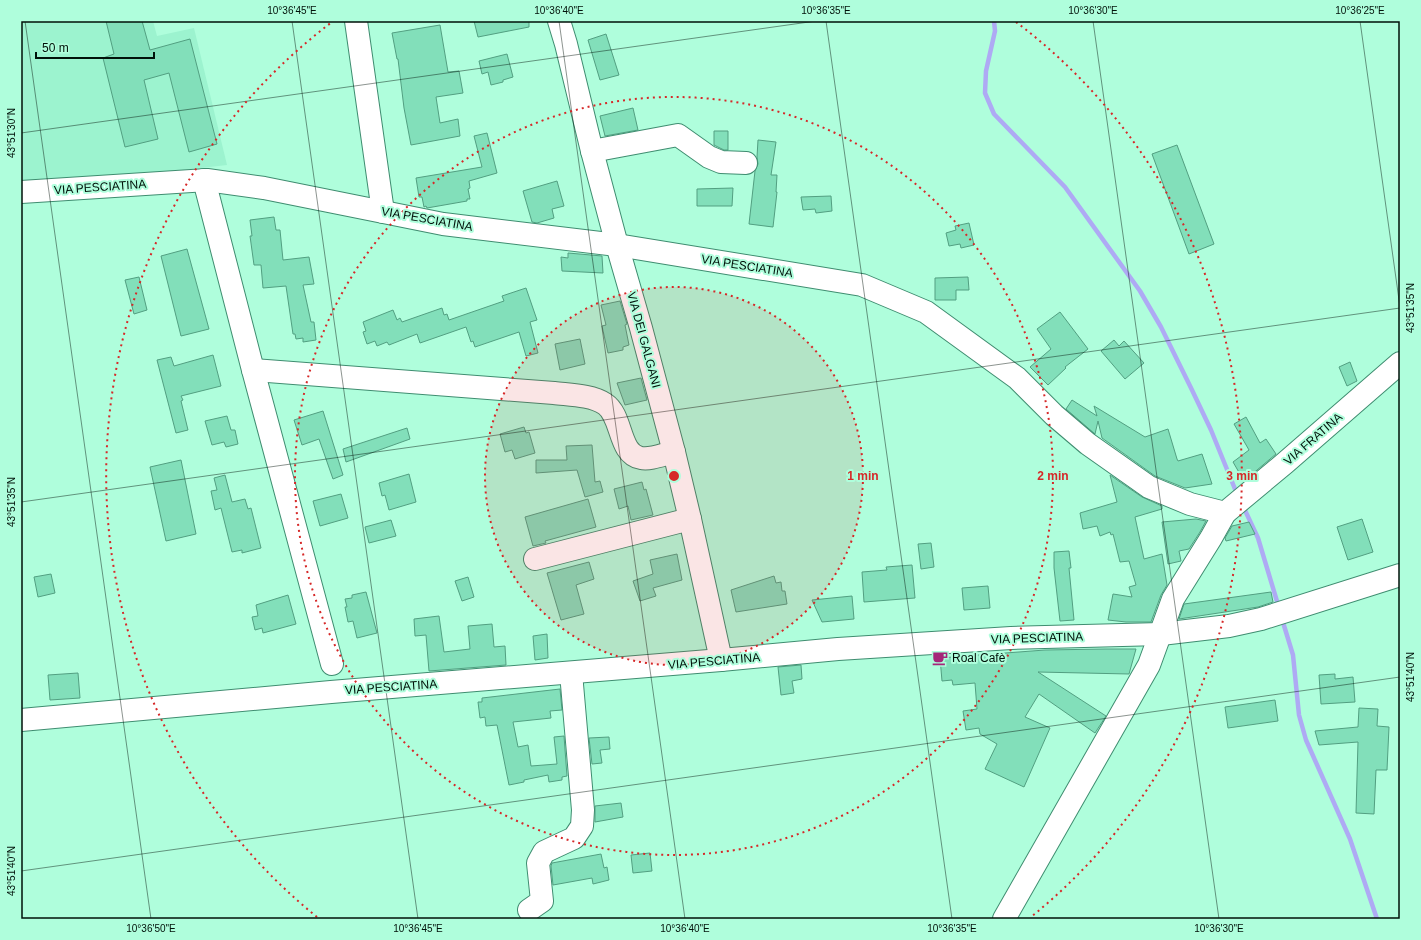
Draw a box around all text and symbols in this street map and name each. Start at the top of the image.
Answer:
text: 10°36'45"E [267,5,317,16]
text: 10°36'40"E [534,5,584,16]
text: 10°36'35"E [801,5,851,16]
text: 10°36'30"E [1068,5,1118,16]
text: 10°36'25"E [1335,5,1385,16]
scale bar [36,34,154,60]
text: 50 m [42,41,69,55]
text: 43°51'30"N [6,108,17,158]
street label: VIA PESCIATINA [53,177,147,197]
street label: VIA PESCIATINA [380,204,474,234]
street label: VIA PESCIATINA [700,252,794,280]
text: 43°51'35"N [1405,283,1416,333]
street label: VIA DEI GALGANI [624,291,664,389]
street label: VIA FRATINA [1281,410,1345,468]
centre of rings [667,469,681,483]
text: 1 min [847,469,879,483]
text: 2 min [1037,469,1069,483]
text: 3 min [1226,469,1258,483]
text: 43°51'35"N [6,477,17,527]
street label: VIA PESCIATINA [991,629,1083,647]
cafe icon: Roal Cafè [931,649,949,667]
street label: VIA PESCIATINA [667,650,761,672]
place label: Roal Cafè [952,651,1006,665]
text: 43°51'40"N [1405,652,1416,702]
street label: VIA PESCIATINA [344,677,438,697]
text: 43°51'40"N [6,846,17,896]
text: 10°36'50"E [126,923,176,934]
text: 10°36'45"E [393,923,443,934]
text: 10°36'40"E [660,923,710,934]
text: 10°36'35"E [927,923,977,934]
text: 10°36'30"E [1194,923,1244,934]

